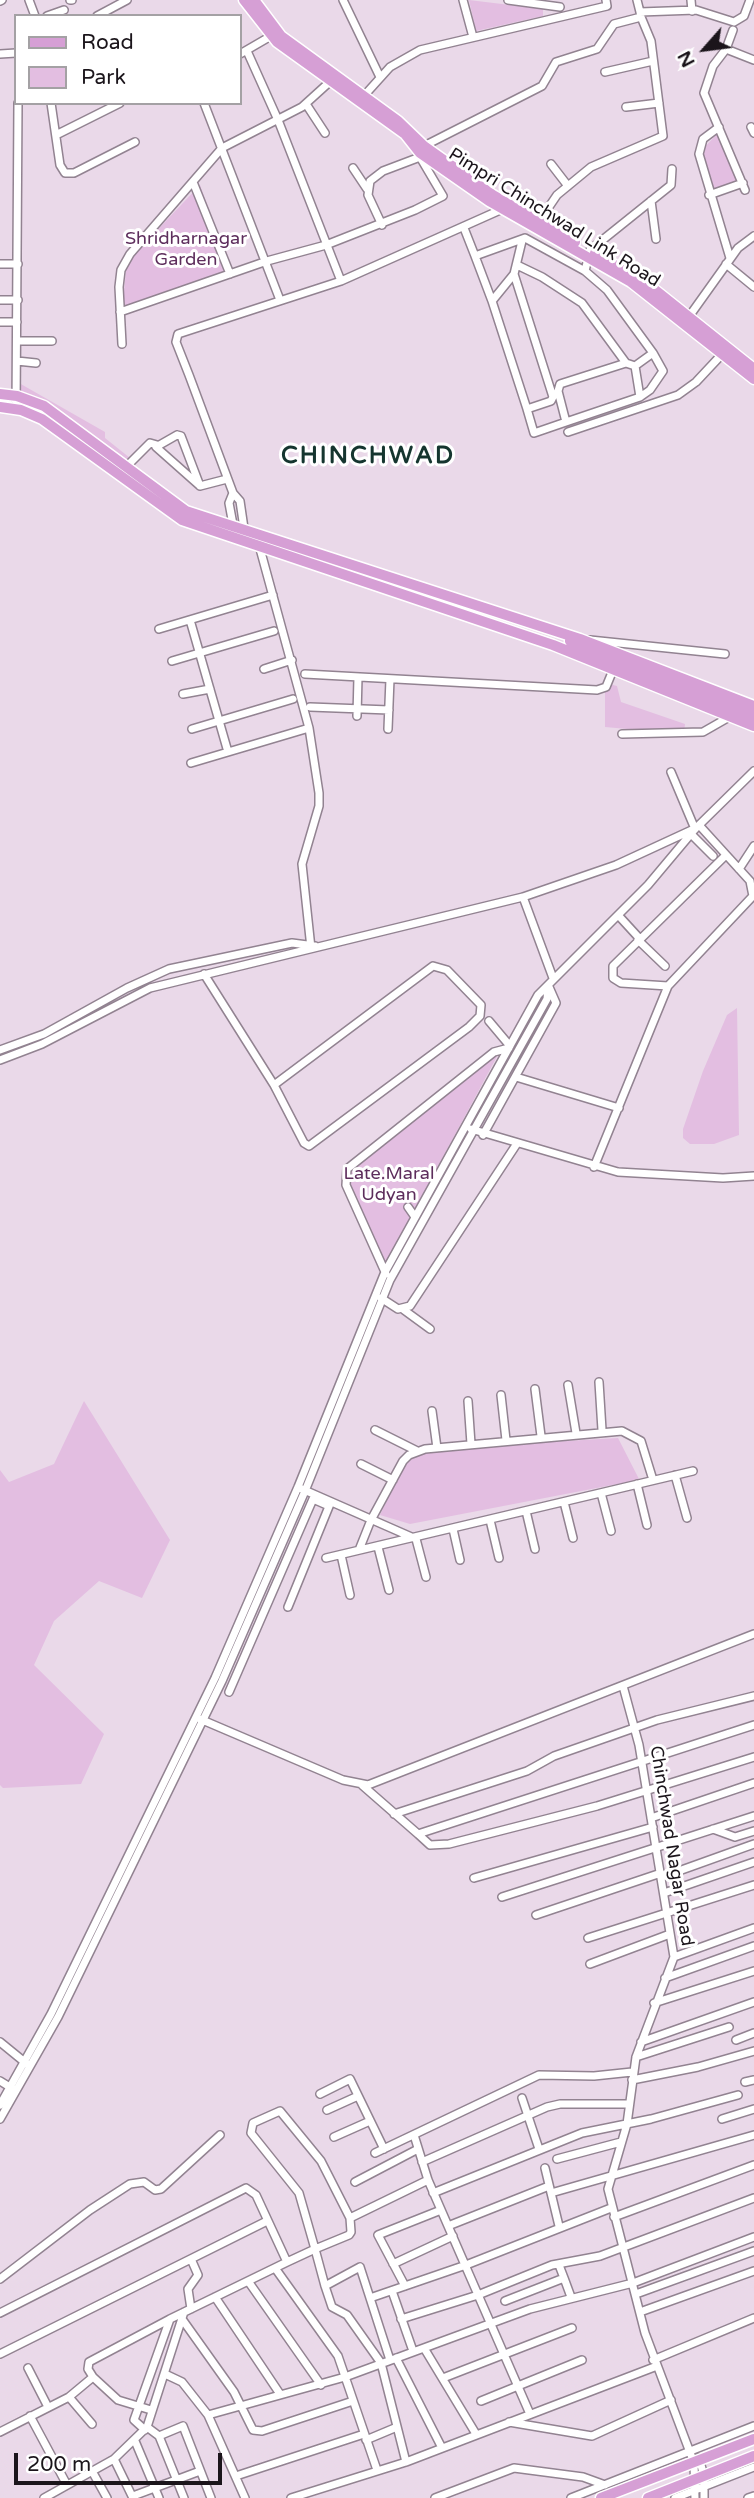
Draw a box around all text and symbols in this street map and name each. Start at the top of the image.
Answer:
legend [14,14,242,105]
north arrow [670,14,740,84]
text: Road [81,30,134,55]
text: N [673,47,700,71]
text: Park [81,65,126,90]
street label: Pimpri Chinchwad Link Road [444,144,664,292]
park label: Shridharnagar Garden [125,228,247,270]
district label: CHINCHWAD [282,443,454,471]
park label: Late.Maral Udyan [344,1163,434,1206]
street label: Chinchwad Nagar Road [644,1744,698,1948]
scale bar [18,2438,226,2482]
text: 200 m [27,2452,91,2477]

